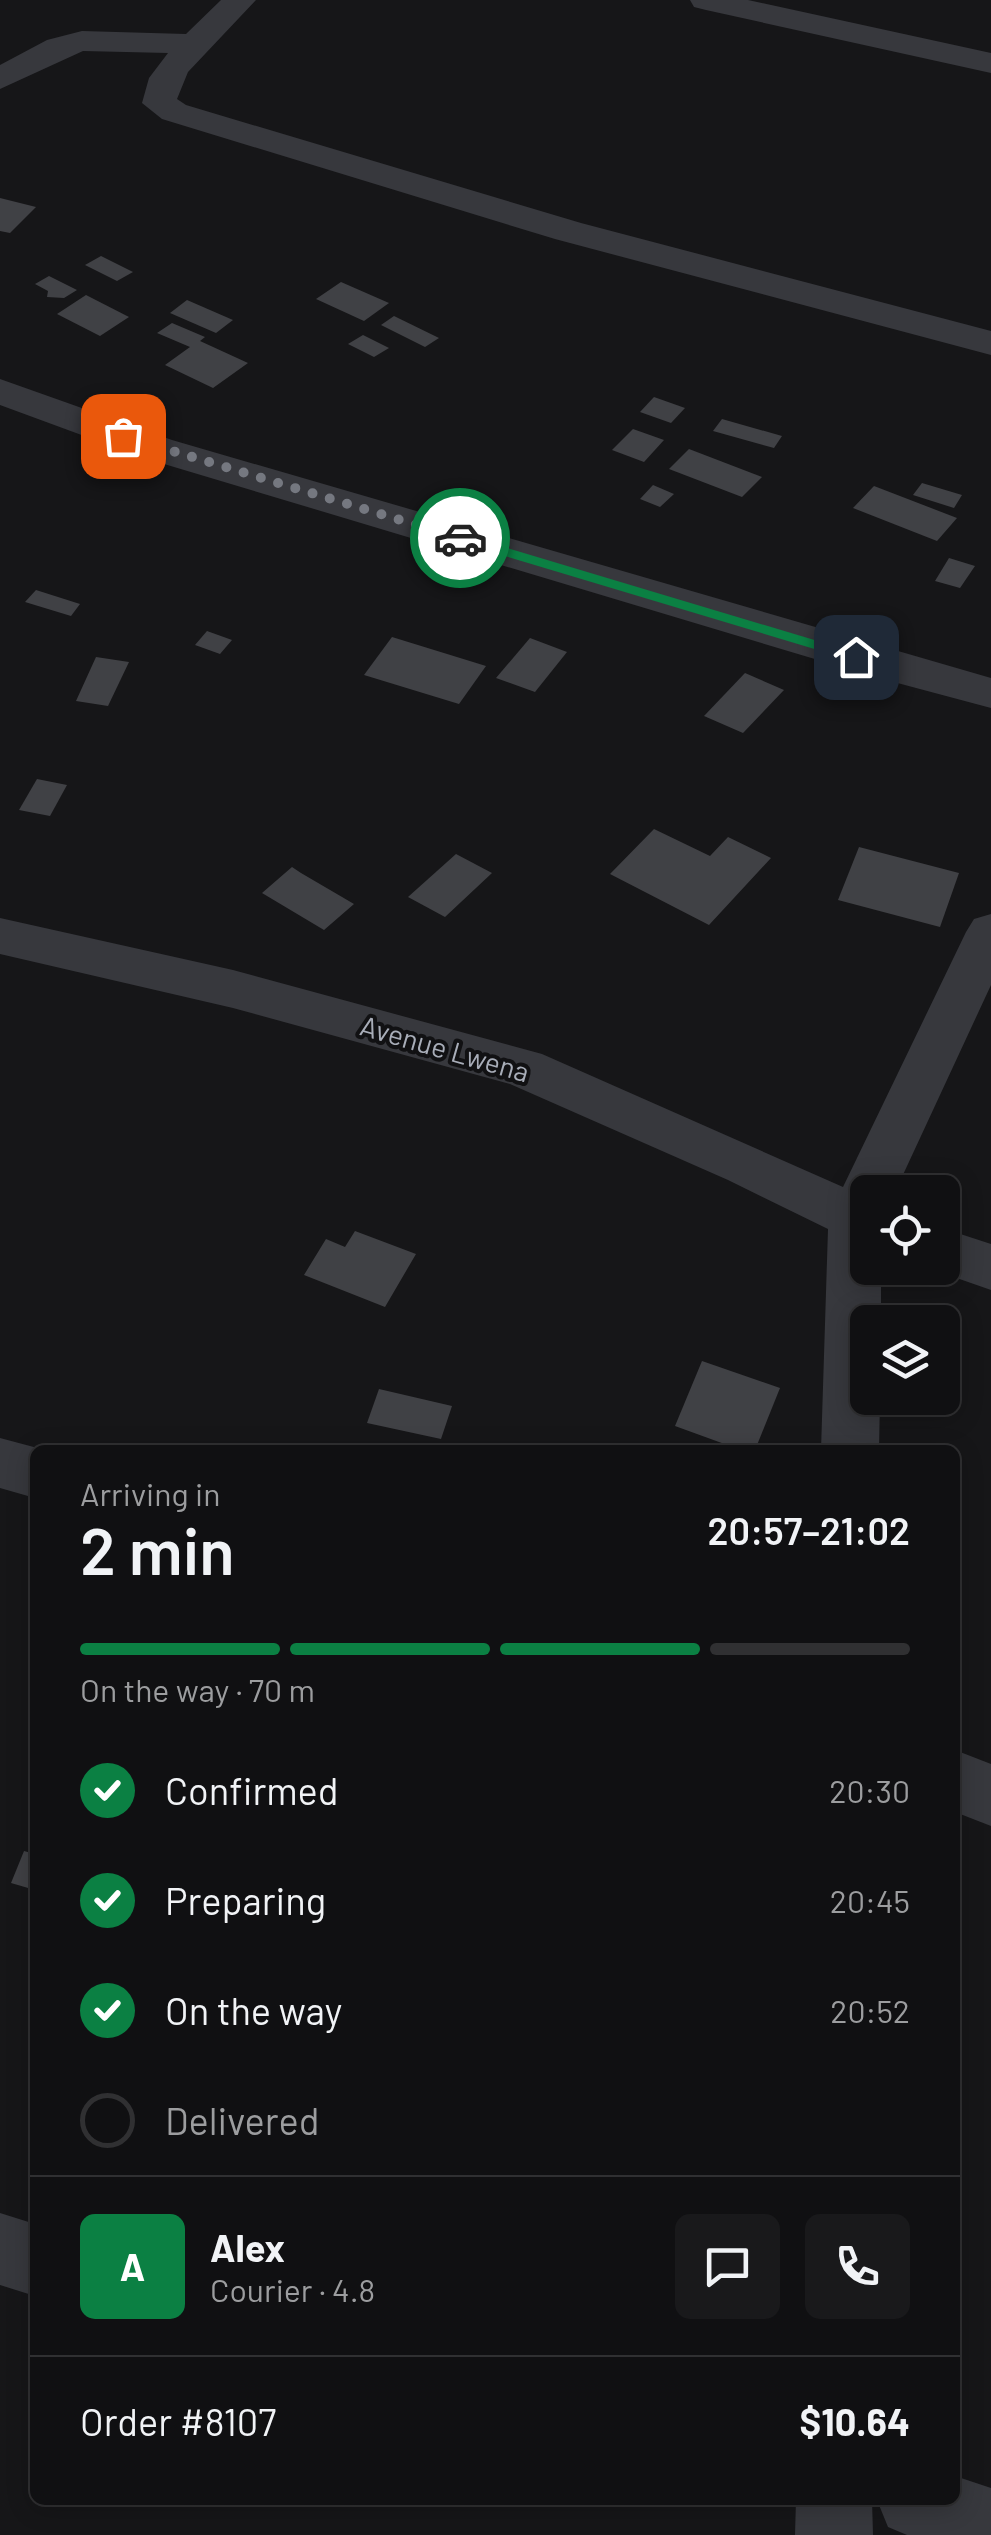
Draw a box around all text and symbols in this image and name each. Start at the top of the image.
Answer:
pin [81,394,166,479]
icon: bag [96,409,151,464]
courier [410,488,510,588]
icon: car [433,511,488,566]
pin [814,615,899,700]
icon: home [829,630,884,685]
street label: Avenue Lwena [357,1008,533,1088]
map controls [850,1175,960,1415]
button: locate [850,1175,960,1285]
button: layers [850,1305,960,1415]
text: Arriving in [80,1474,220,1512]
text: 20:57–21:02 [708,1507,910,1553]
text: 2 min [80,1510,235,1588]
text: On the way · 70 m [80,1670,315,1708]
icon: check [80,1763,135,1818]
text: Confirmed [165,1767,338,1813]
text: 20:30 [829,1771,910,1809]
icon: check [80,1873,135,1928]
text: Preparing [165,1877,326,1923]
text: 20:45 [830,1881,910,1919]
icon: check [80,1983,135,2038]
text: On the way [165,1987,342,2033]
text: 20:52 [830,1991,910,2029]
text: Delivered [165,2097,319,2143]
button: chat [675,2214,780,2319]
button: phone [805,2214,910,2319]
text: Alex [210,2224,285,2270]
text: A [120,2243,145,2289]
text: Courier · 4.8 [210,2270,375,2308]
text: Order #8107 [80,2398,276,2444]
text: $10.64 [799,2398,910,2444]

